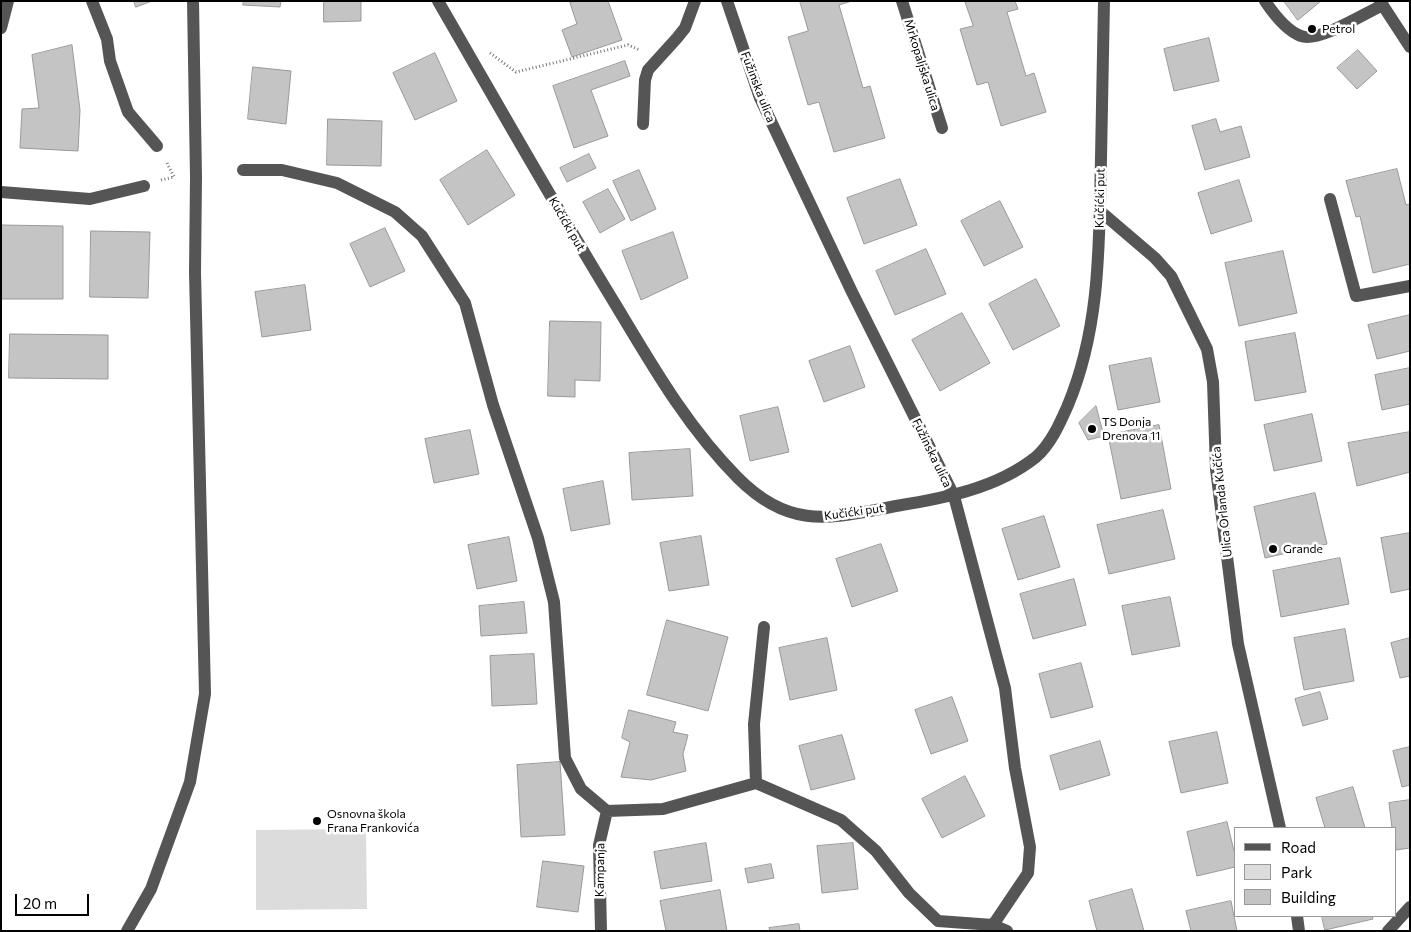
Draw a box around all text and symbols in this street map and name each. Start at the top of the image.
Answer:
street label: Mrkopaljska ulica [901,18,943,112]
place label: Petrol [1322,22,1355,36]
marker: Petrol [1306,23,1318,35]
street label: Fužinska ulica [738,49,778,125]
street label: Kučićki put [1092,168,1108,228]
street label: Kučićki put [546,194,588,254]
place label: TS Donja Drenova 11 [1102,415,1160,443]
street label: Fužinska ulica [909,416,955,490]
marker: TS Donja Drenova 11 [1086,423,1098,435]
street label: Ulica Orlanda Kučića [1209,446,1235,558]
street label: Kučićki put [823,501,885,523]
place label: Grande [1283,542,1323,556]
marker: Grande [1267,543,1279,555]
place label: Osnovna škola Frana Frankovića [327,807,419,835]
marker: Osnovna škola Frana Frankovića [311,815,323,827]
legend [1234,827,1396,917]
text: Road [1281,838,1316,856]
street label: Kampanja [592,843,608,897]
text: Park [1281,863,1312,881]
scale bar [18,884,91,916]
text: Building [1281,888,1336,906]
text: 20 m [23,894,57,912]

